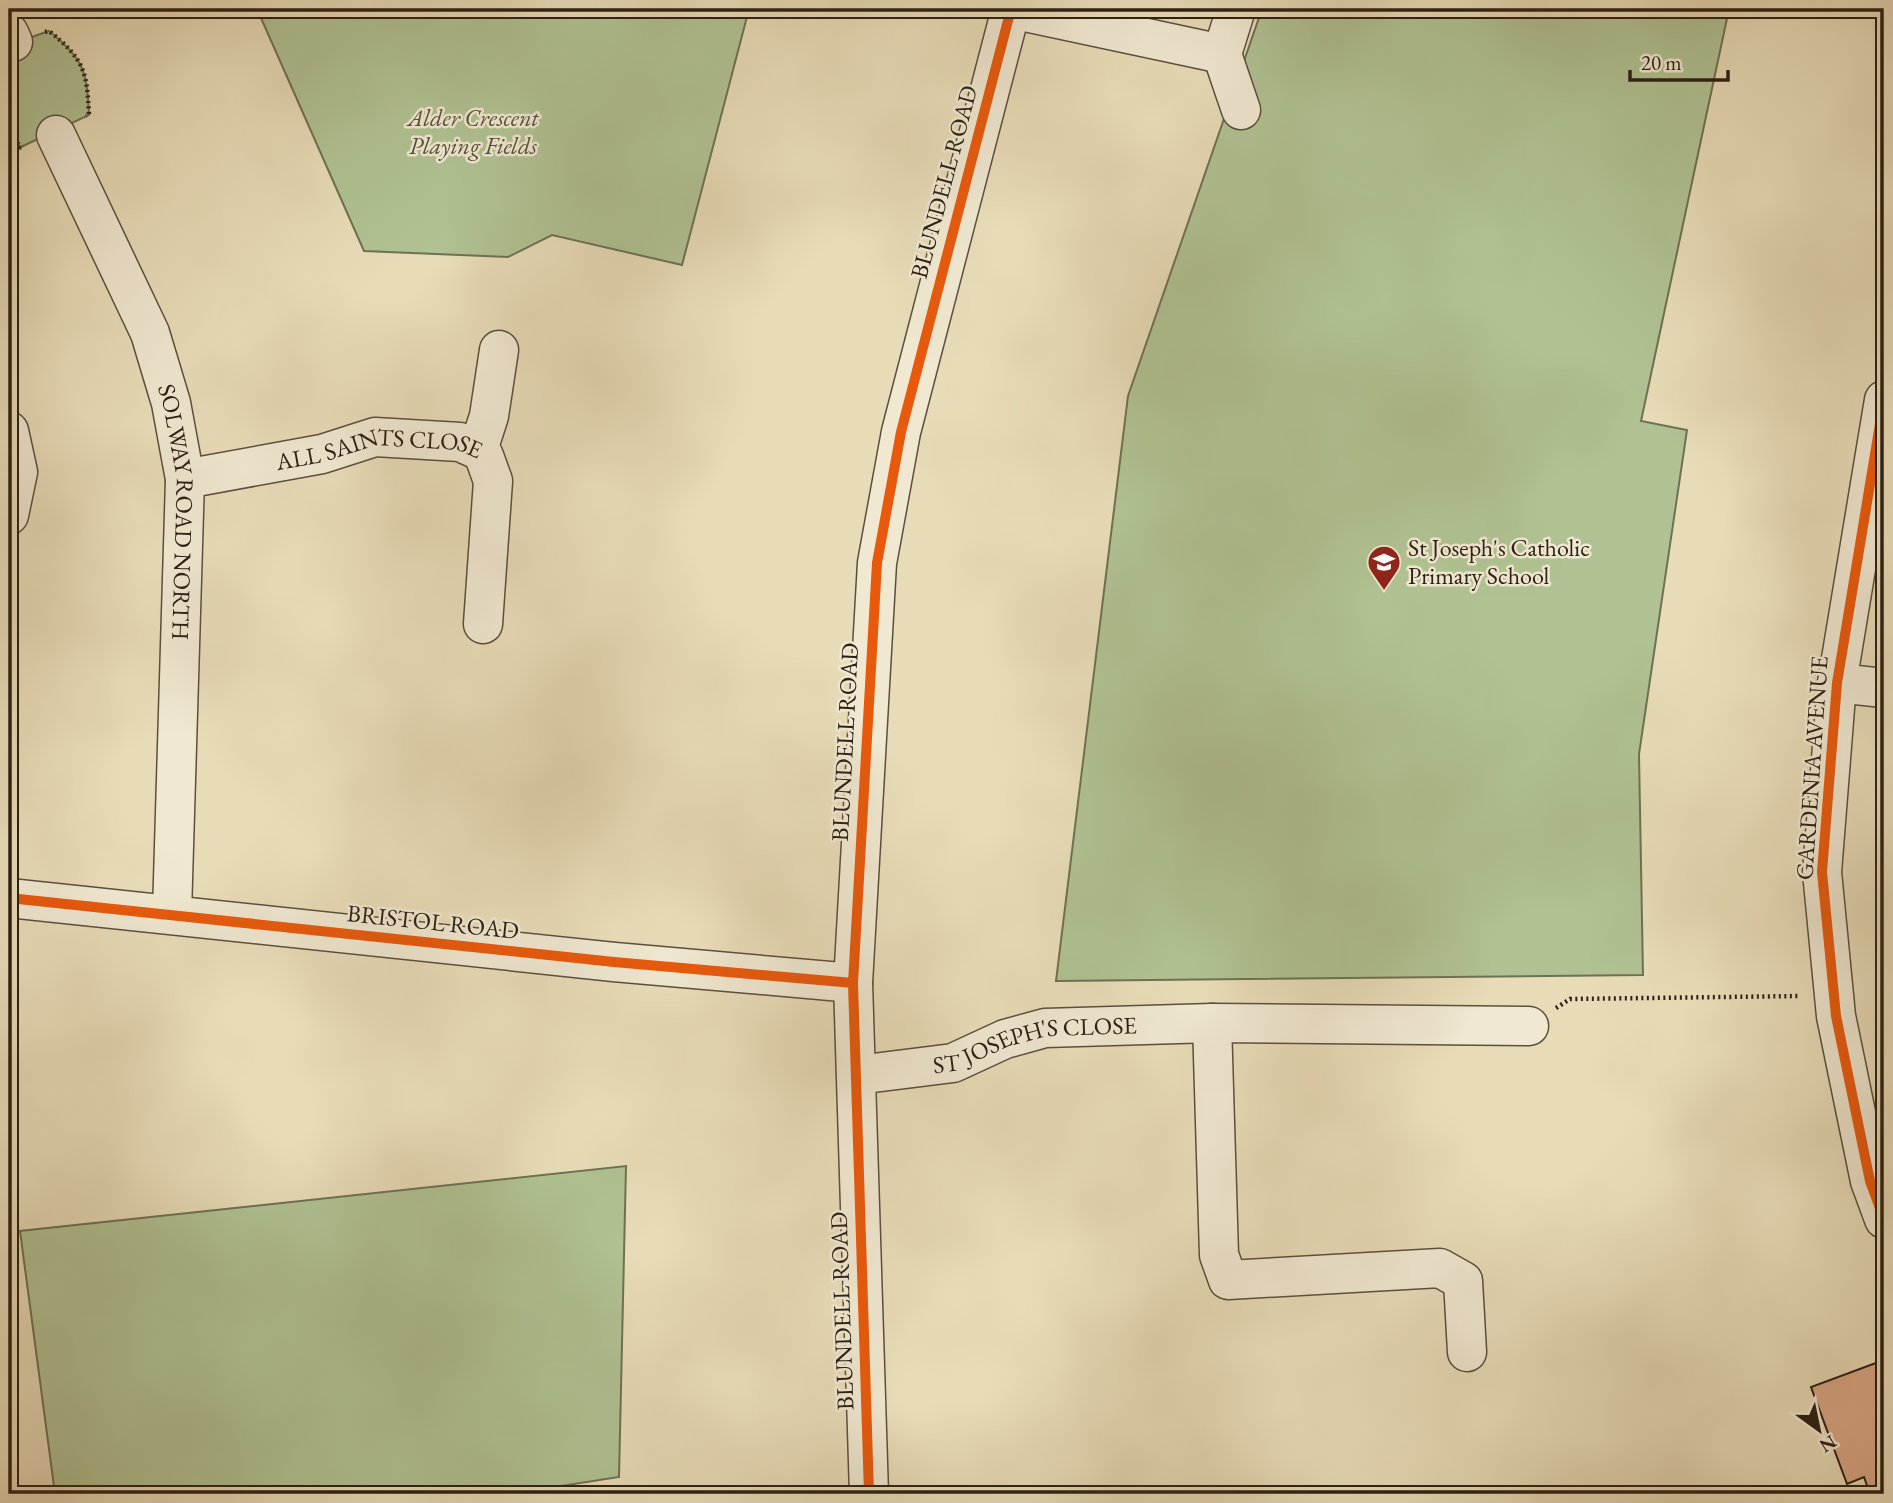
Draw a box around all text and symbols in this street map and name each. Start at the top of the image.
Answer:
scale bar [1630,38,1728,82]
text: 20 m [1641,49,1682,76]
street label: BLUNDELL ROAD [903,82,984,282]
park label: Alder Crescent Playing Fields [405,102,540,161]
street label: SOLWAY ROAD NORTH [151,380,201,641]
street label: ALL SAINTS CLOSE [272,421,488,477]
place label: St Joseph's Catholic Primary School [1408,532,1590,591]
school or university icon: St Joseph's Catholic Primary School [1365,543,1403,592]
street label: BLUNDELL ROAD [824,642,865,842]
street label: GARDENIA AVENUE [1788,655,1835,881]
street label: BRISTOL ROAD [346,897,521,946]
street label: ST JOSEPH'S CLOSE [931,1009,1137,1080]
street label: BLUNDELL ROAD [823,1211,860,1411]
north arrow [1784,1394,1854,1464]
text: N [1814,1429,1841,1459]

